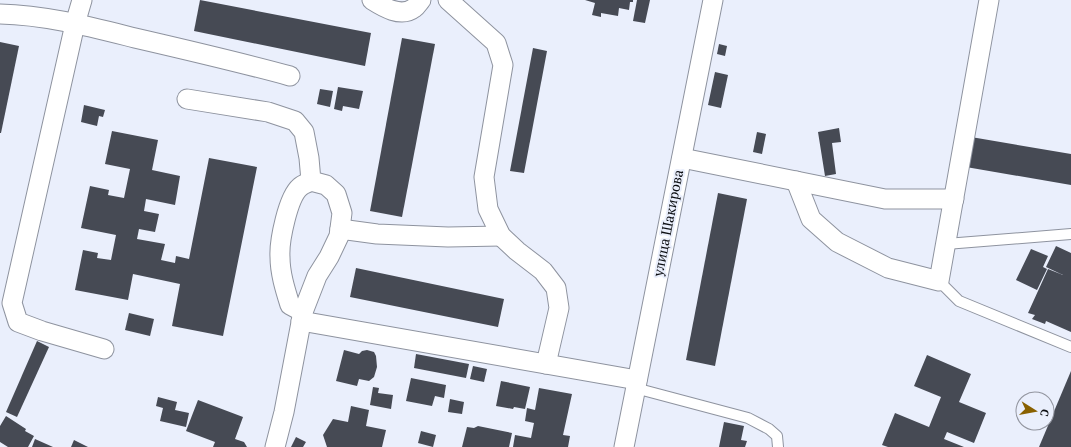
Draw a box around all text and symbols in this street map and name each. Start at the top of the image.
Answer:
street label: улица Шакирова [648,168,687,279]
north arrow [1015,391,1055,431]
text: С [1037,408,1052,418]

